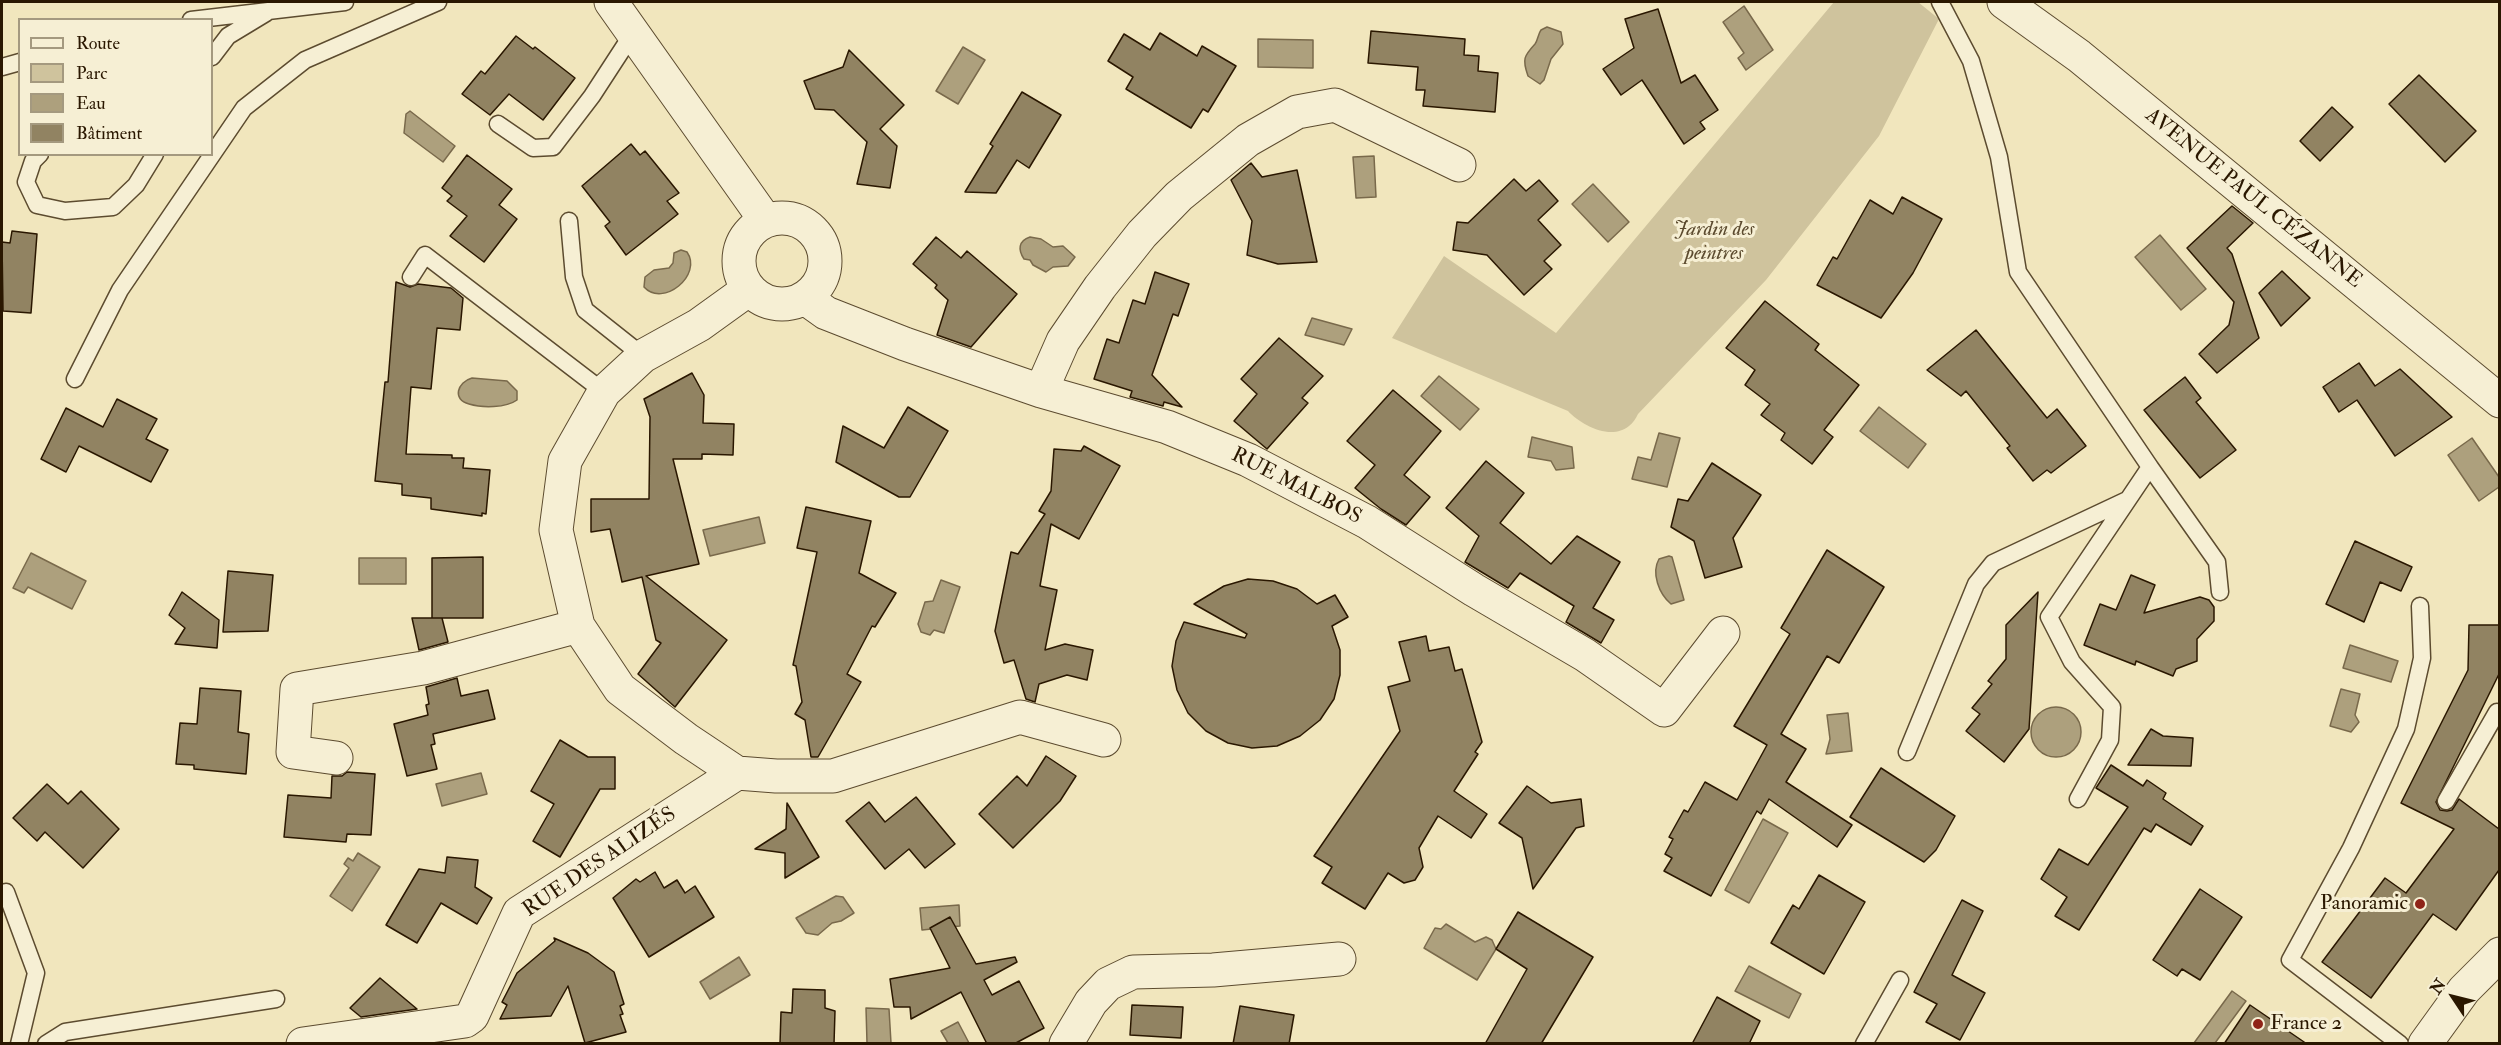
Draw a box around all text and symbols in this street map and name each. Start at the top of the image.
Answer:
legend [18,18,213,156]
text: Route [76,32,120,55]
text: Parc [76,62,107,85]
text: Eau [76,92,106,115]
street label: AVENUE PAUL CÉZANNE [2139,104,2367,294]
text: Bâtiment [76,122,142,145]
park label: Jardin des peintres [1674,217,1754,267]
street label: RUE MALBOS [1227,443,1365,531]
street label: RUE DES ALIZÉS [519,802,681,924]
place label: Panoramic [2320,891,2408,917]
marker: Panoramic [2413,897,2427,911]
north arrow [2423,967,2483,1027]
text: N [2426,975,2451,998]
place label: France 2 [2270,1011,2342,1037]
marker: France 2 [2251,1017,2265,1031]

